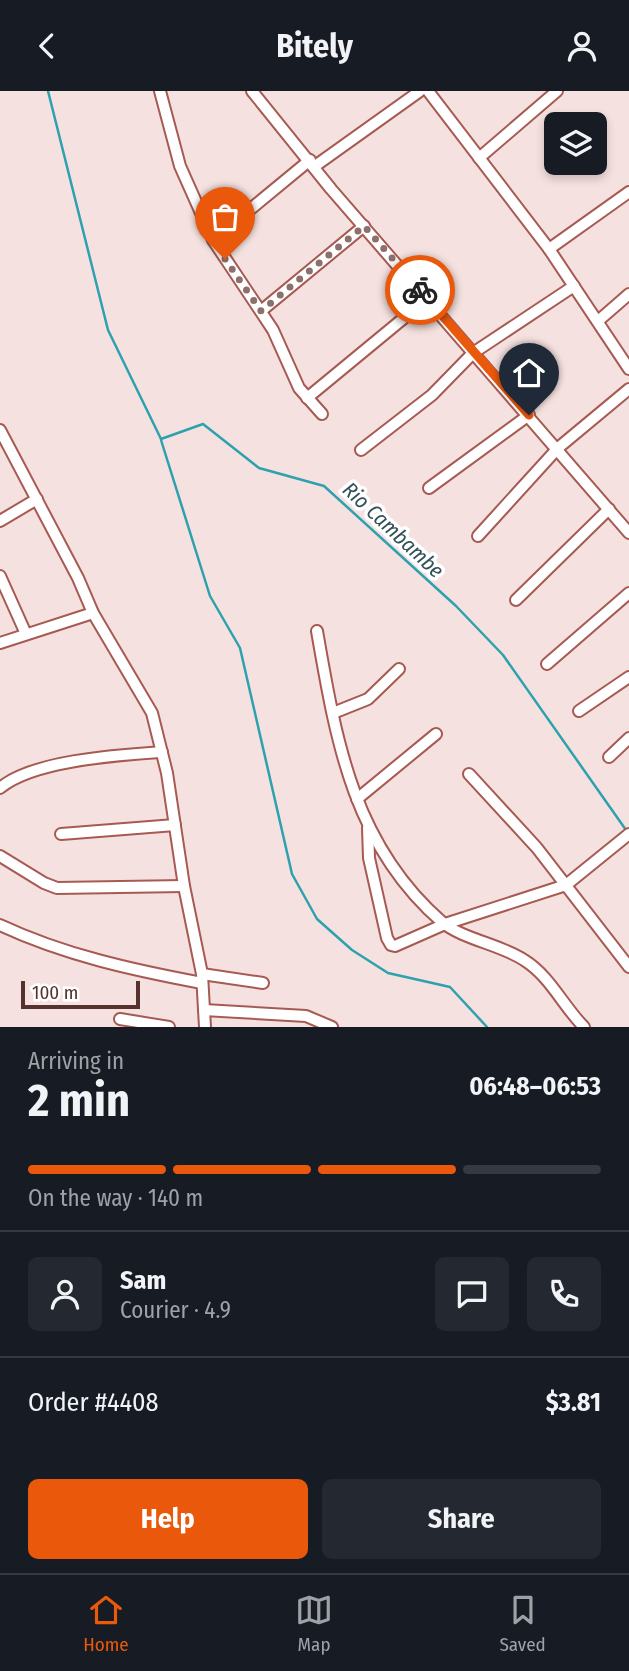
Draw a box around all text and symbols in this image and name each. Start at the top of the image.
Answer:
icon: back [28,27,66,65]
text: Bitely [276,27,353,65]
icon: person [563,27,601,65]
map controls [544,112,607,175]
button: layers [544,112,607,175]
pin [195,187,255,259]
icon: bag [206,198,244,236]
courier [385,255,455,325]
icon: bike [401,271,439,309]
pin [499,343,559,415]
icon: home [510,354,548,392]
water label: Rio Cambambe [337,477,449,583]
scale bar [21,978,140,1010]
text: 100 m [32,981,78,1004]
text: Arriving in [28,1047,124,1075]
text: 06:48–06:53 [469,1071,601,1102]
text: 2 min [28,1073,130,1128]
text: On the way · 140 m [28,1184,203,1212]
button: person [28,1257,102,1331]
button: chat [435,1257,509,1331]
button: phone [527,1257,601,1331]
text: Sam [120,1265,166,1296]
text: Courier · 4.9 [120,1296,231,1324]
text: Order #4408 [28,1387,159,1418]
text: $3.81 [546,1387,601,1418]
button: Help [28,1479,308,1559]
button: Share [322,1479,601,1559]
tab: Home [83,1591,129,1656]
tab: Map [295,1591,333,1656]
tab: Saved [499,1591,546,1656]

